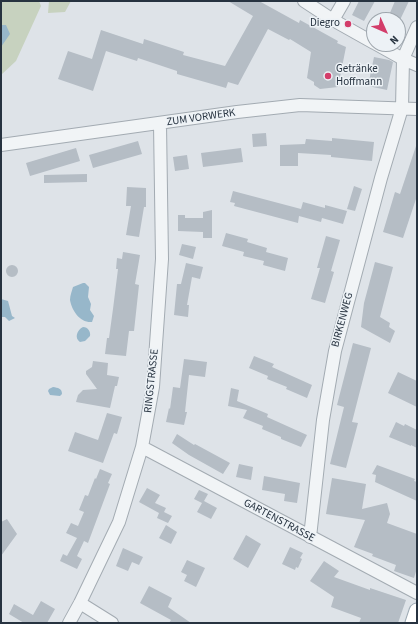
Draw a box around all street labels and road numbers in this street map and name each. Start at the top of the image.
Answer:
street label: ZUM VORWERK [166,107,236,129]
street label: BIRKENWEG [329,291,357,349]
street label: RINGSTRASSE [142,348,162,414]
street label: GARTENSTRASSE [241,497,317,545]

